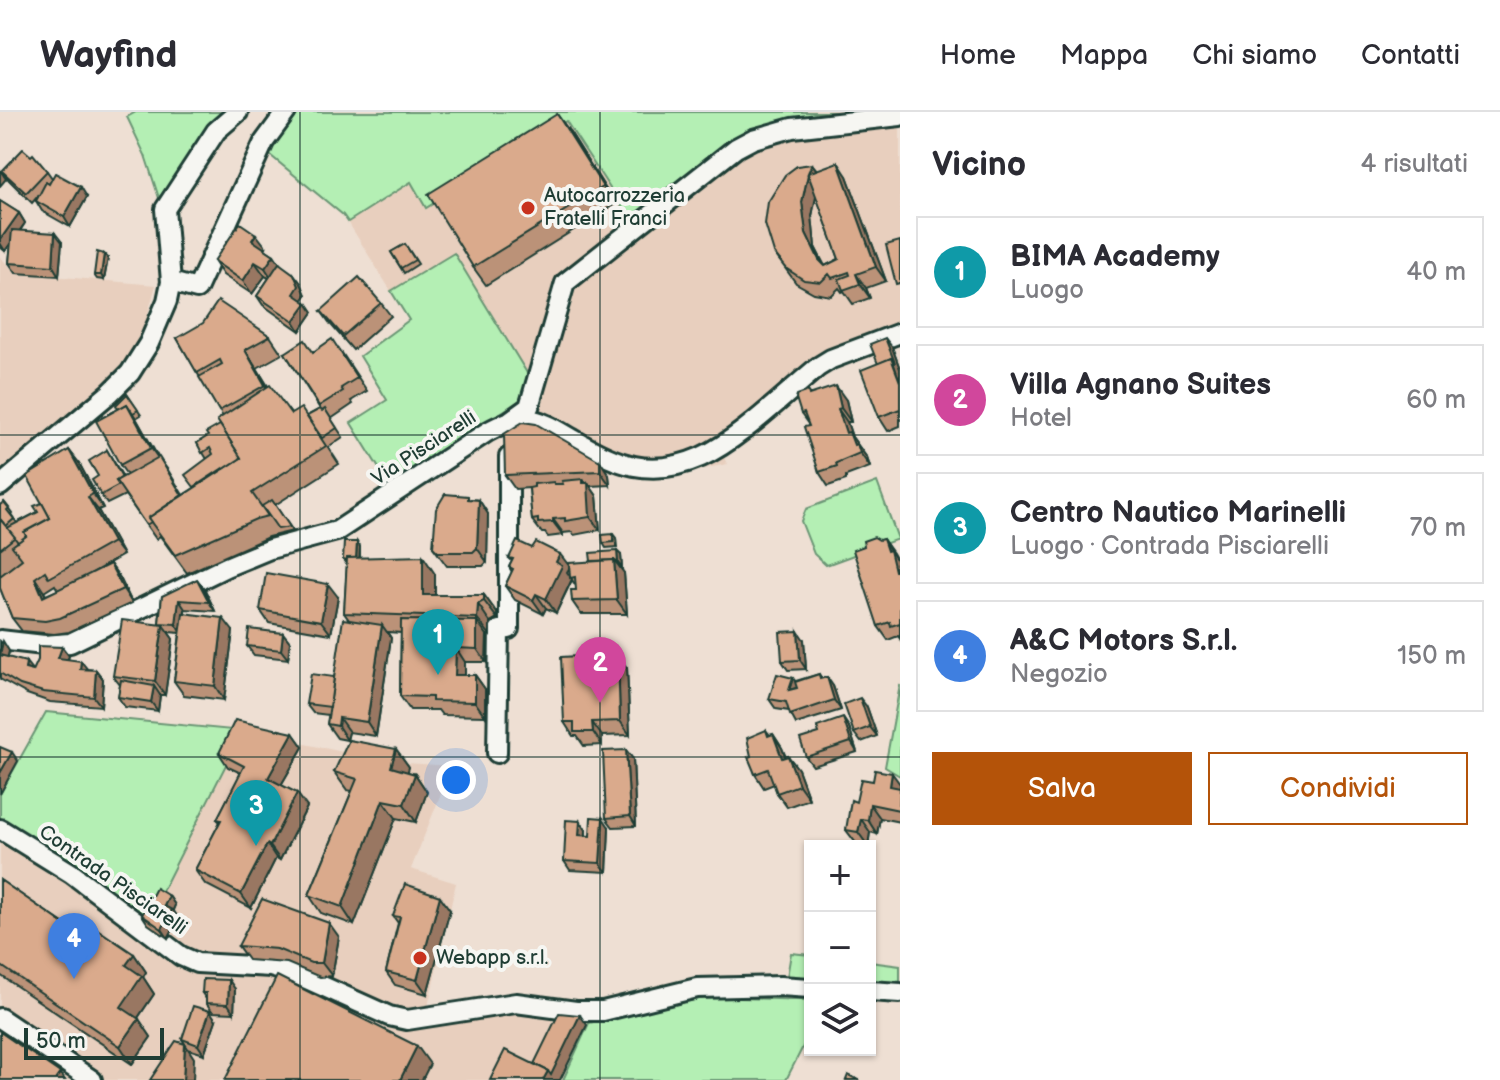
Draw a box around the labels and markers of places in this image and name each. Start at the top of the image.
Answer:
place label: Autocarrozzeria Fratelli Franci [544,184,685,231]
marker: Autocarrozzeria Fratelli Franci [519,199,537,217]
pin: 1 [412,609,464,675]
pin: 2 [574,637,626,703]
pin: 3 [230,780,282,846]
pin: 4 [48,913,100,979]
place label: Webapp s.r.l. [436,946,548,970]
marker: Webapp s.r.l. [411,949,429,967]

